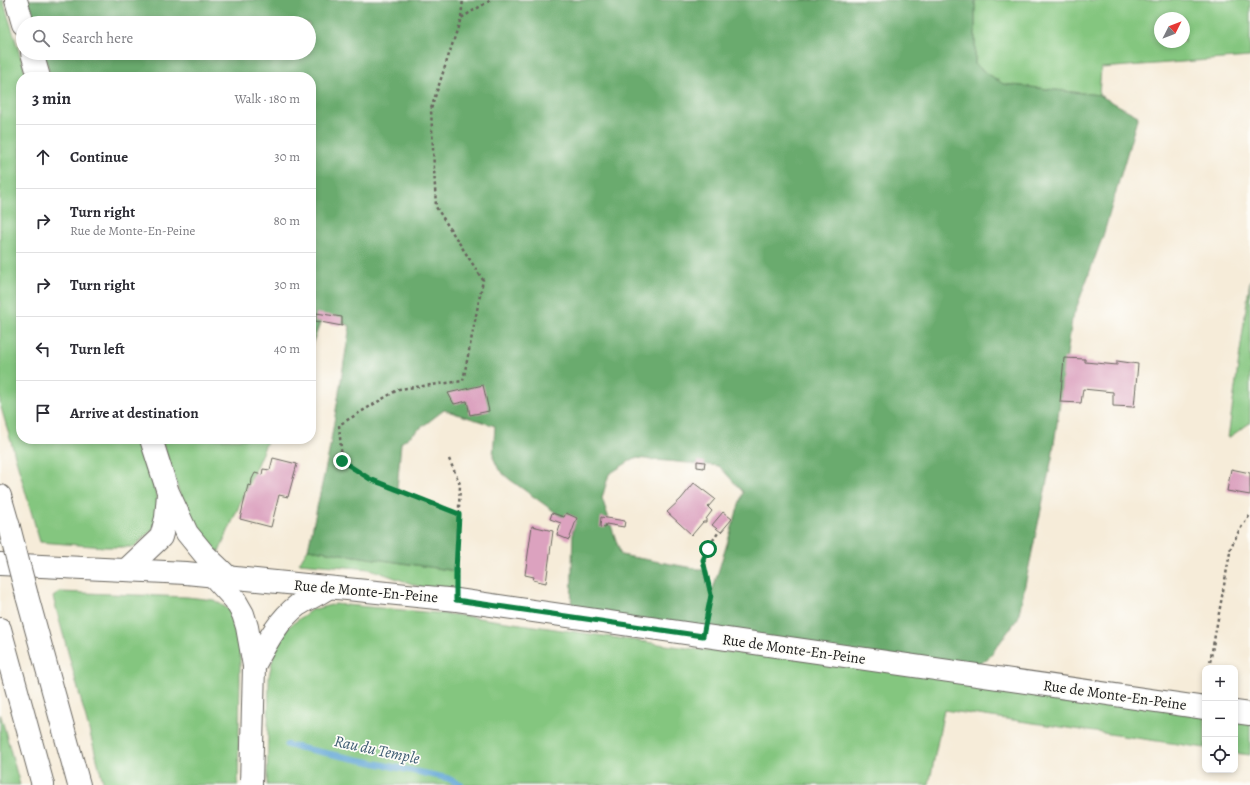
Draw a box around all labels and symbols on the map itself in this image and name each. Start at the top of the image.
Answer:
north arrow [1154,12,1190,48]
route end [333,452,351,470]
route start [699,540,717,558]
street label: Rue de Monte-En-Peine [293,575,439,607]
street label: Rue de Monte-En-Peine [721,629,867,669]
street label: Rue de Monte-En-Peine [1042,675,1188,715]
water label: Rau du Temple [332,730,422,770]

